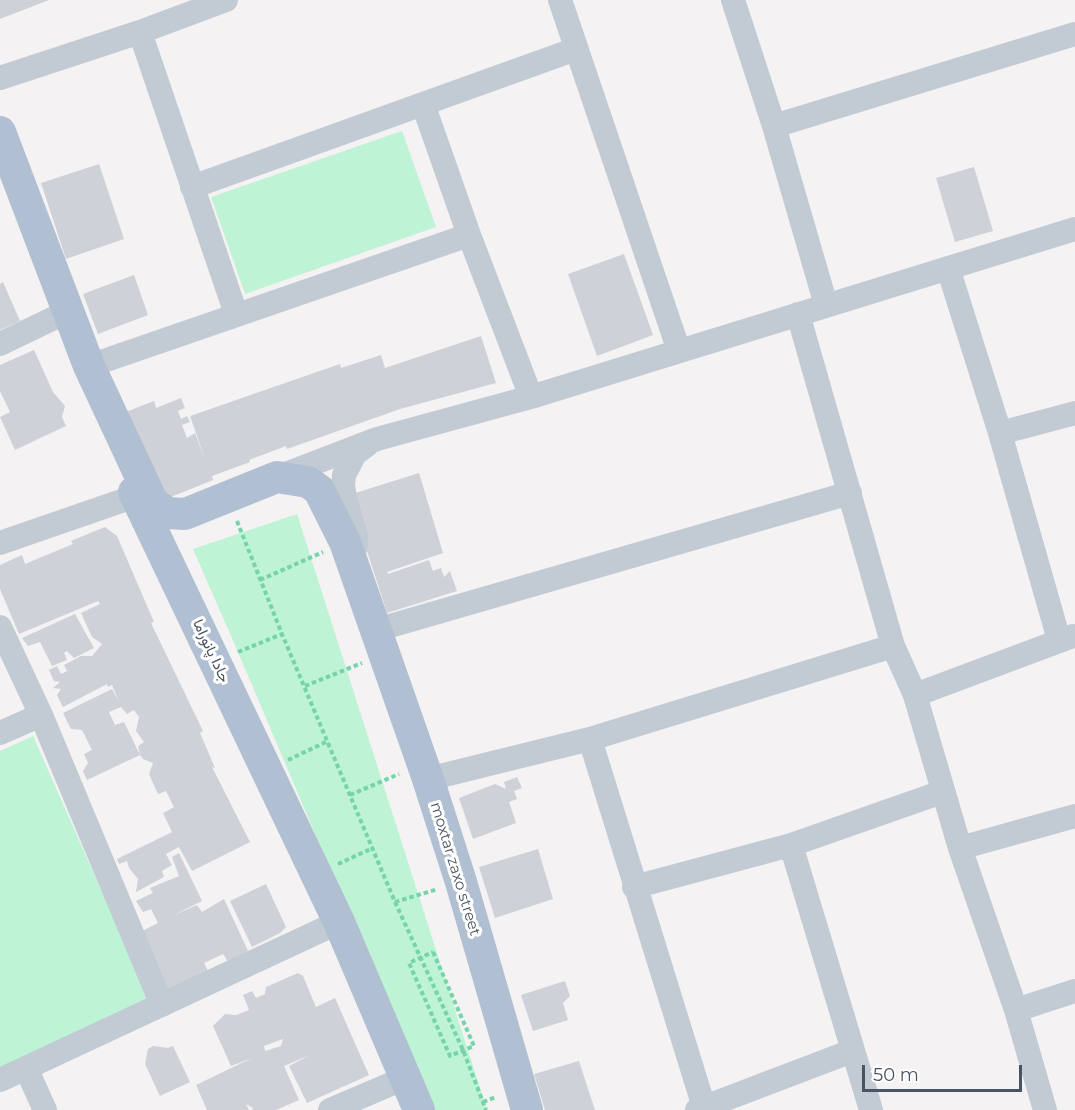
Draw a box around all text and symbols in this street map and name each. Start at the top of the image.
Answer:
street label: جادا پانوراما [189,617,233,685]
street label: moxtar zaxo street [426,800,484,938]
scale bar [865,1053,1026,1091]
text: 50 m [873,1064,919,1086]

